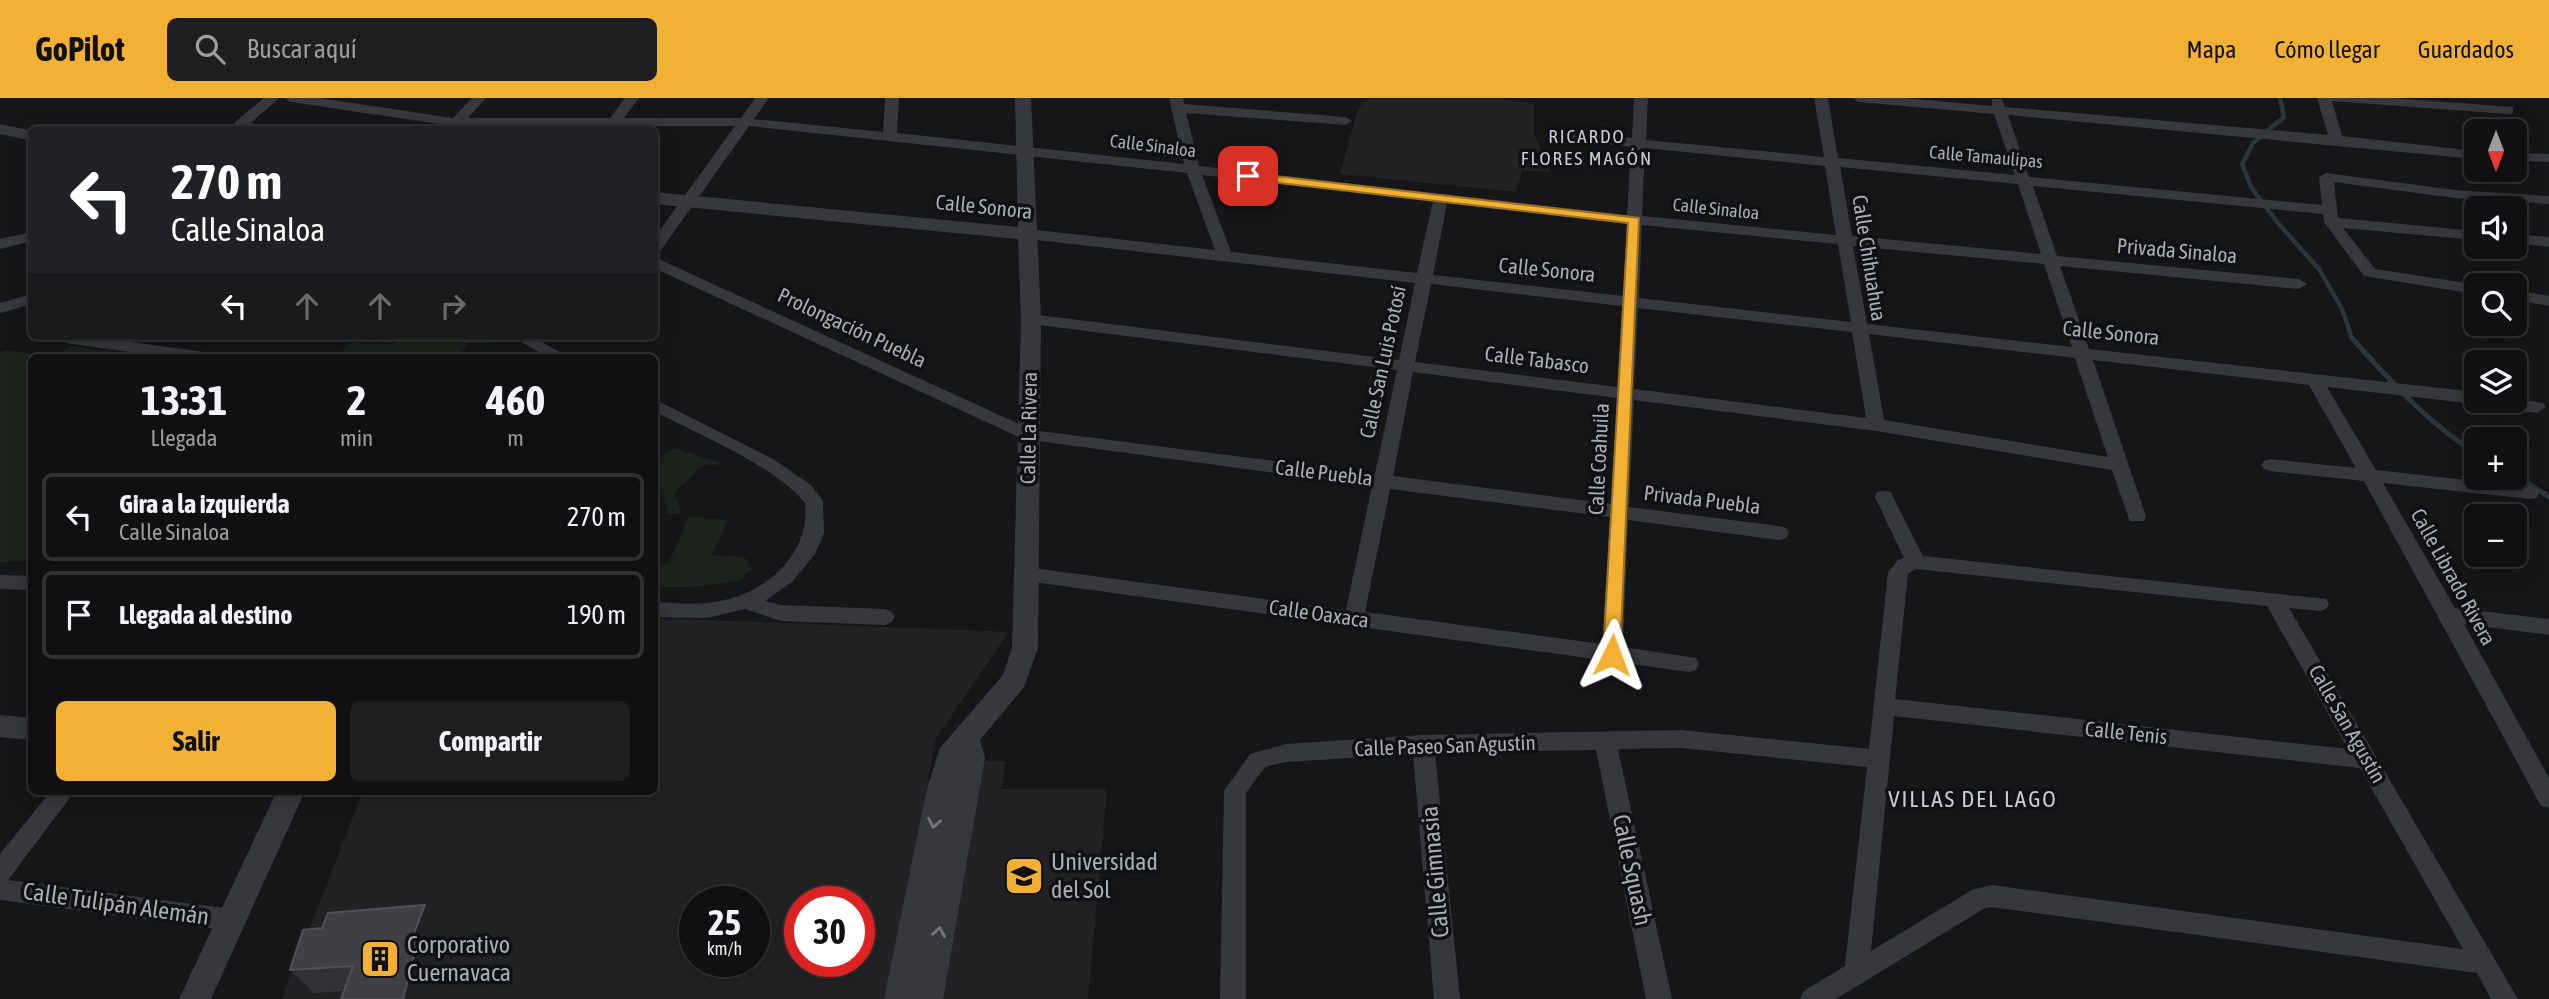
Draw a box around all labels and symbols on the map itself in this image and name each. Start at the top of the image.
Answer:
north arrow [2464,119,2527,182]
district label: RICARDO FLORES MAGÓN [1521,125,1653,169]
street label: Calle Sinaloa [1109,130,1197,161]
street label: Calle Tamaulipas [1929,141,2044,172]
pin [1218,146,1278,206]
street label: Calle Sonora [935,189,1034,223]
street label: Calle Chihuahua [1848,193,1892,323]
street label: Calle Sinaloa [1672,194,1760,223]
street label: Privada Sinaloa [2116,233,2238,267]
street label: Calle Sonora [1498,252,1597,286]
street label: Prolongación Puebla [774,282,930,372]
street label: Calle San Luis Potosí [1354,283,1410,440]
street label: Calle Sonora [2062,315,2161,349]
street label: Calle Tabasco [1484,341,1591,377]
street label: Calle La Rivera [1015,372,1041,484]
street label: Calle Coahuila [1583,402,1613,516]
street label: Calle Puebla [1274,454,1374,490]
street label: Privada Puebla [1642,480,1762,518]
street label: Calle Librado Rivera [2406,504,2501,649]
street label: Calle Oaxaca [1268,594,1371,632]
position arrow [1575,618,1649,692]
street label: Calle San Agustín [2304,660,2391,787]
street label: Calle Tenis [2084,716,2168,748]
street label: Calle Paseo San Agustín [1354,730,1536,760]
district label: VILLAS DEL LAGO [1888,786,2058,812]
street label: Calle Gimnasia [1415,805,1454,939]
street label: Calle Squash [1608,812,1657,928]
one-way arrow [927,817,942,829]
place label: Universidad del Sol [1051,848,1158,903]
school or university icon: Universidad del Sol [1003,855,1045,897]
street label: Calle Tulipán Alemán [21,877,211,930]
speed limit sign: 30 [784,886,875,977]
one-way arrow [931,926,946,938]
place label: Corporativo Cuernavaca [407,931,511,986]
building icon: Corporativo Cuernavaca [359,938,401,980]

